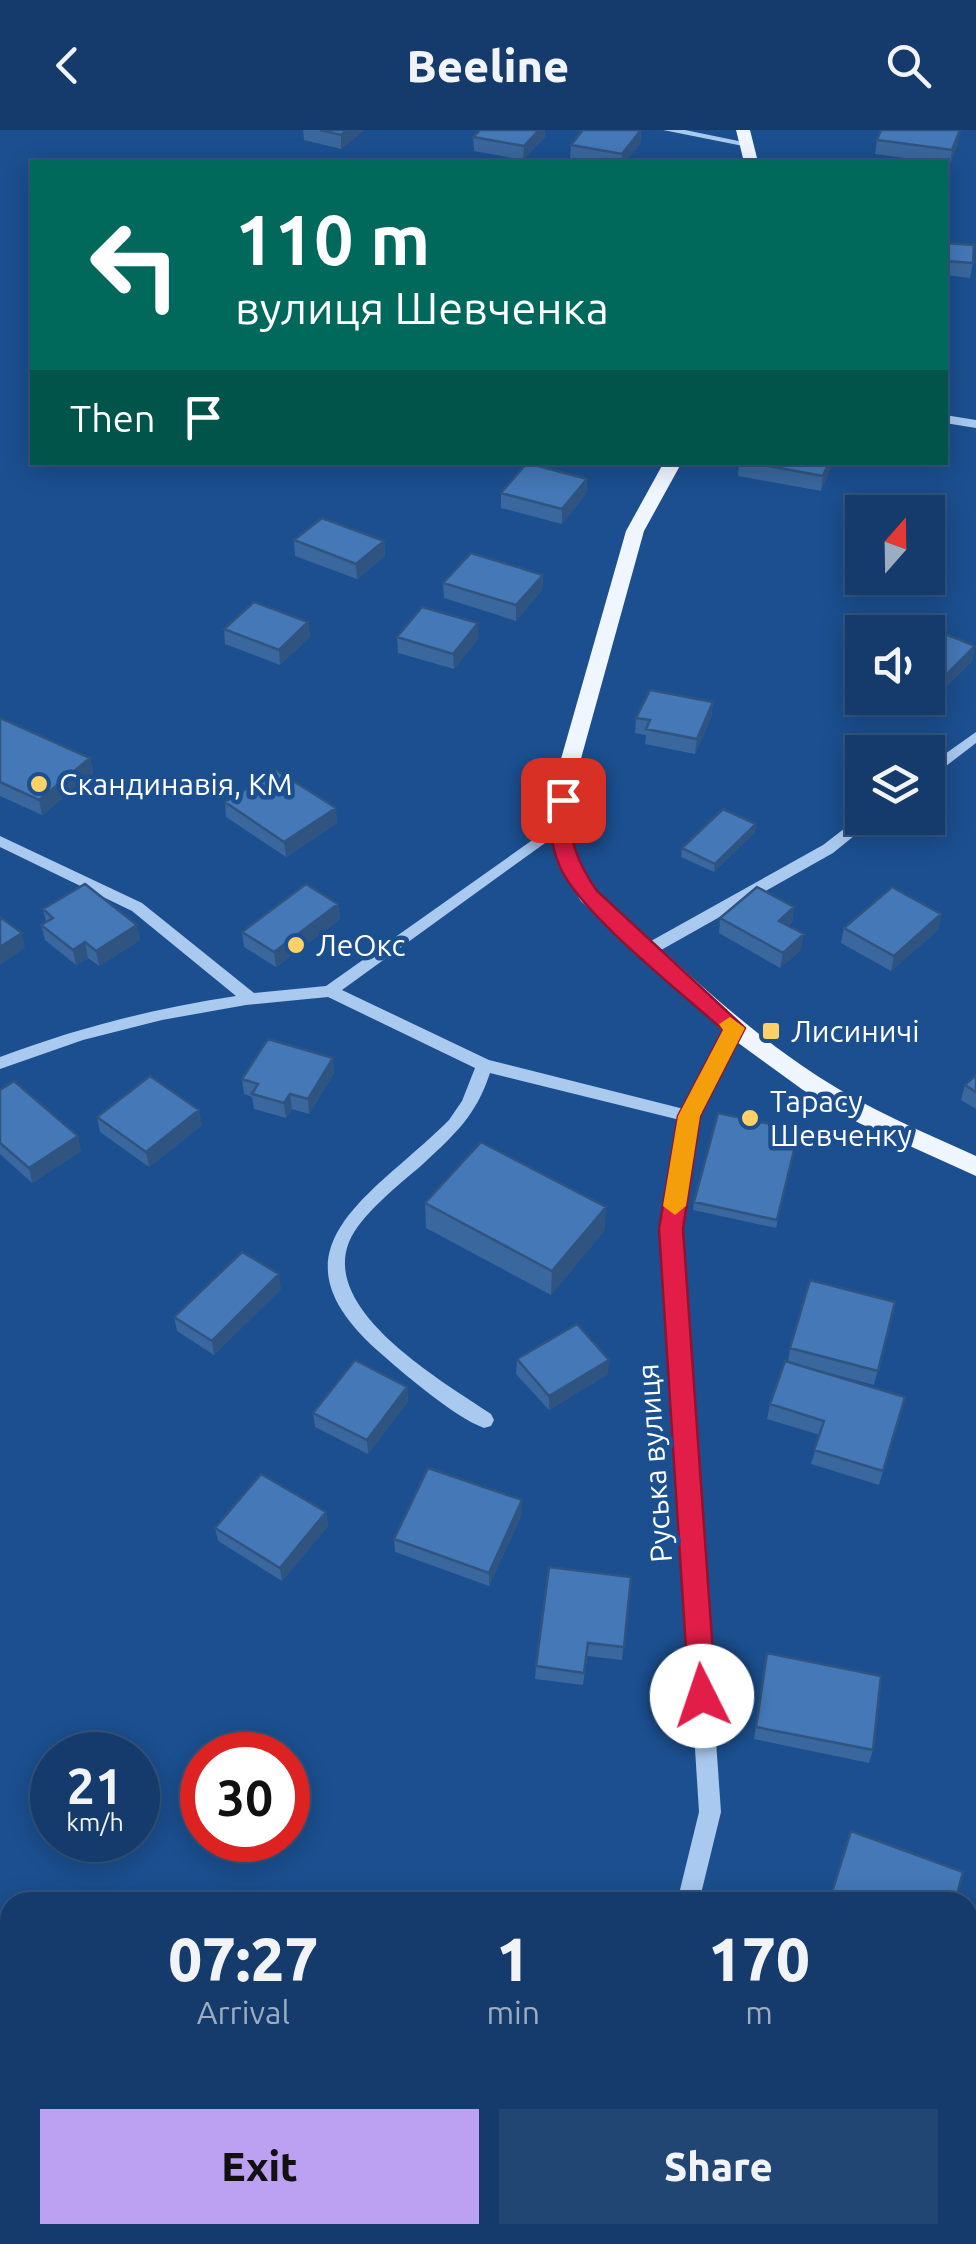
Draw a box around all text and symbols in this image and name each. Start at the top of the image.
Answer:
icon: back [40,38,95,93]
icon: search [881,38,936,93]
text: Beeline [407,40,569,91]
icon: left [70,200,200,330]
text: 110 m [235,200,430,278]
text: вулиця Шевченка [235,282,609,333]
icon: arrive [176,390,231,445]
text: Then [70,397,156,439]
north arrow [845,495,945,595]
map controls [845,495,945,835]
button: sound [845,615,945,715]
button: layers [845,735,945,835]
pin [521,758,606,843]
place label: Скандинавія, КМ [59,767,293,801]
marker: Скандинавія, КМ [28,773,50,795]
icon: arrive [536,773,591,828]
place label: ЛеОкс [316,928,406,962]
marker: ЛеОкс [285,934,307,956]
place label: Лисиничі [791,1014,920,1048]
marker: Лисиничі [760,1020,782,1042]
place label: Тарасу Шевченку [770,1084,912,1152]
marker: Тарасу Шевченку [739,1107,761,1129]
street label: Руська вулиця [630,1362,678,1564]
position arrow [650,1644,754,1748]
speed limit sign: 30 [180,1732,310,1862]
text: 21 [67,1757,123,1813]
text: km/h [66,1808,124,1836]
text: 07:27 [168,1925,318,1992]
text: 1 [496,1925,530,1992]
text: 170 [708,1925,810,1992]
text: Arrival [197,1994,290,2030]
text: min [486,1994,540,2030]
text: m [745,1994,773,2030]
button: Exit [40,2109,479,2224]
button: Share [499,2109,938,2224]

